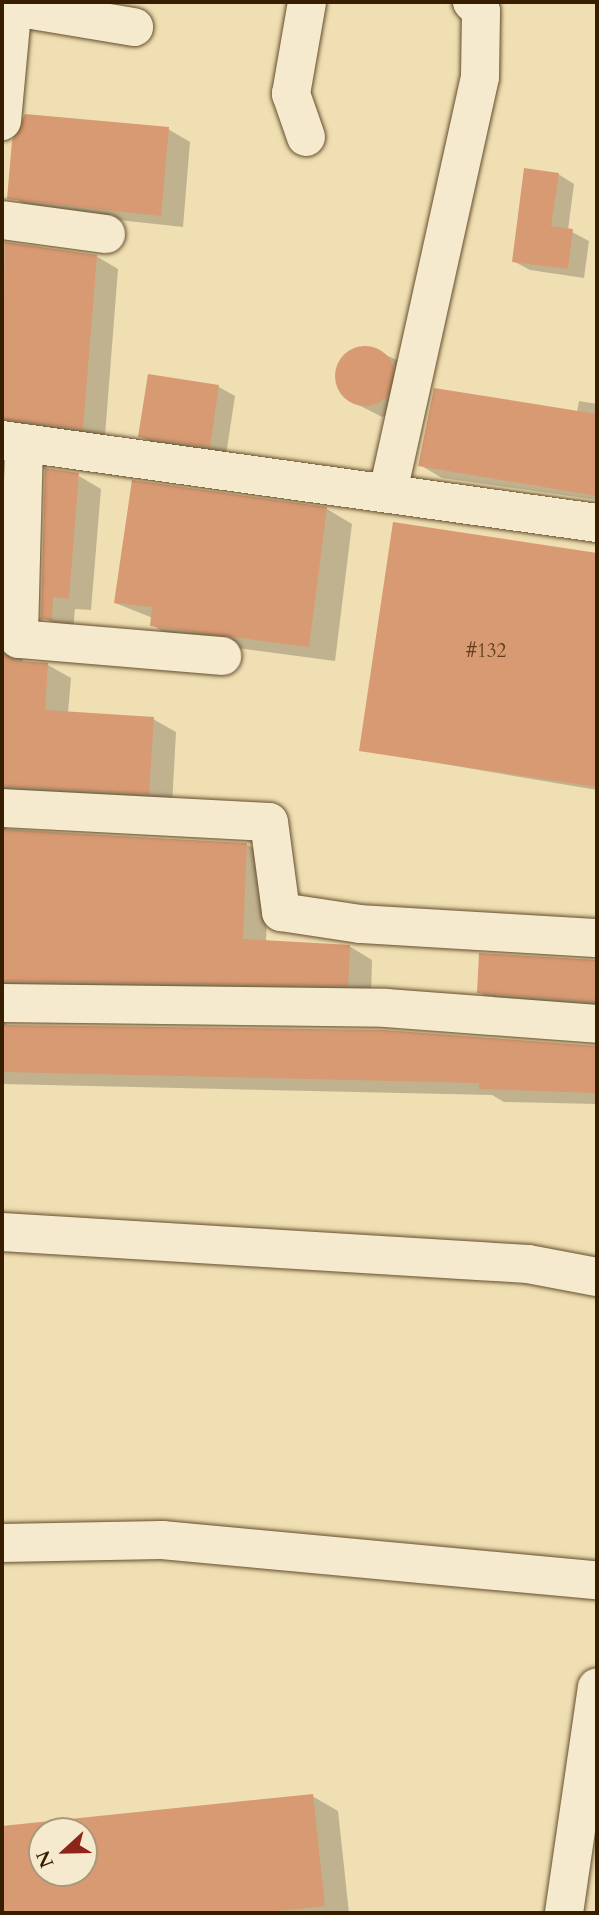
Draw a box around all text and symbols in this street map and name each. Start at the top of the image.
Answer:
house number: #132 [466,641,506,663]
north arrow [28,1817,98,1887]
text: N [30,1847,61,1872]

